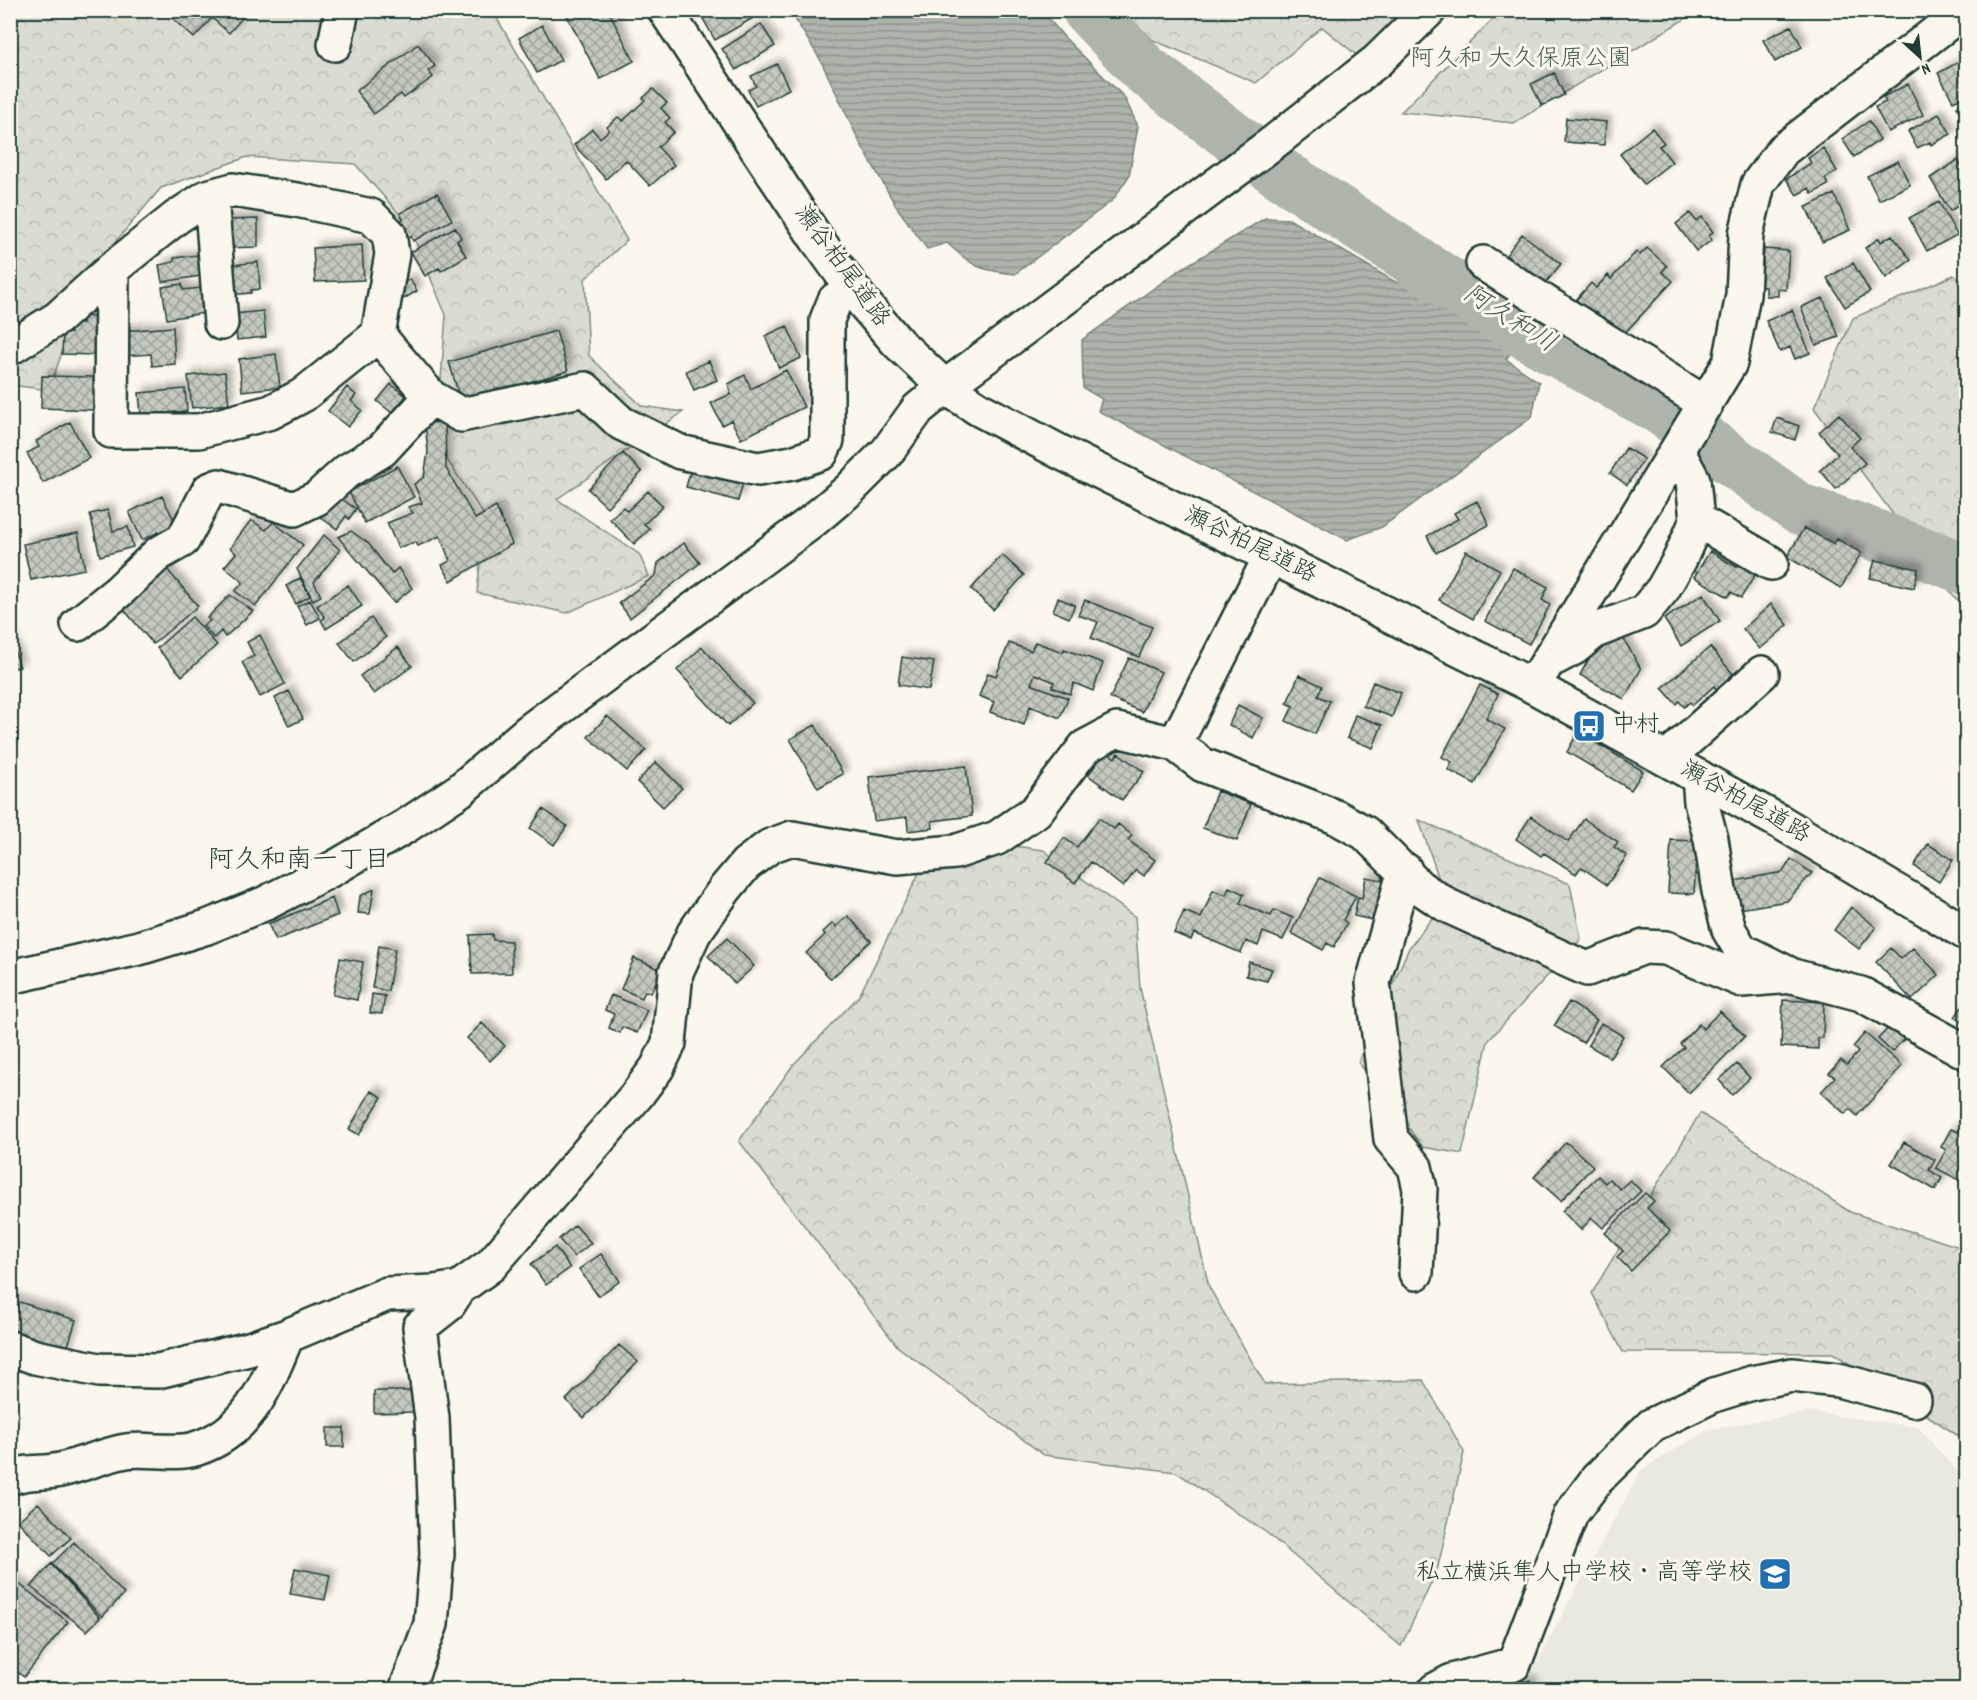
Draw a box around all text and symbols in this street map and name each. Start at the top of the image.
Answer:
north arrow [1890,27,1950,87]
park label: 阿久和 大久保原公園 [1410,43,1632,77]
text: N [1917,56,1934,80]
street label: 瀬谷柏尾道路 [785,199,897,335]
water label: 阿久和川 [1455,277,1563,363]
street label: 瀬谷柏尾道路 [1178,499,1322,593]
bus stop icon: 中村 [1571,708,1607,744]
place label: 中村 [1612,709,1660,743]
street label: 瀬谷柏尾道路 [1674,753,1816,853]
district label: 阿久和南一丁目 [208,843,390,880]
school or university icon: 私立横浜隼人中学校・高等学校 [1757,1556,1793,1592]
place label: 私立横浜隼人中学校・高等学校 [1416,1557,1752,1591]

